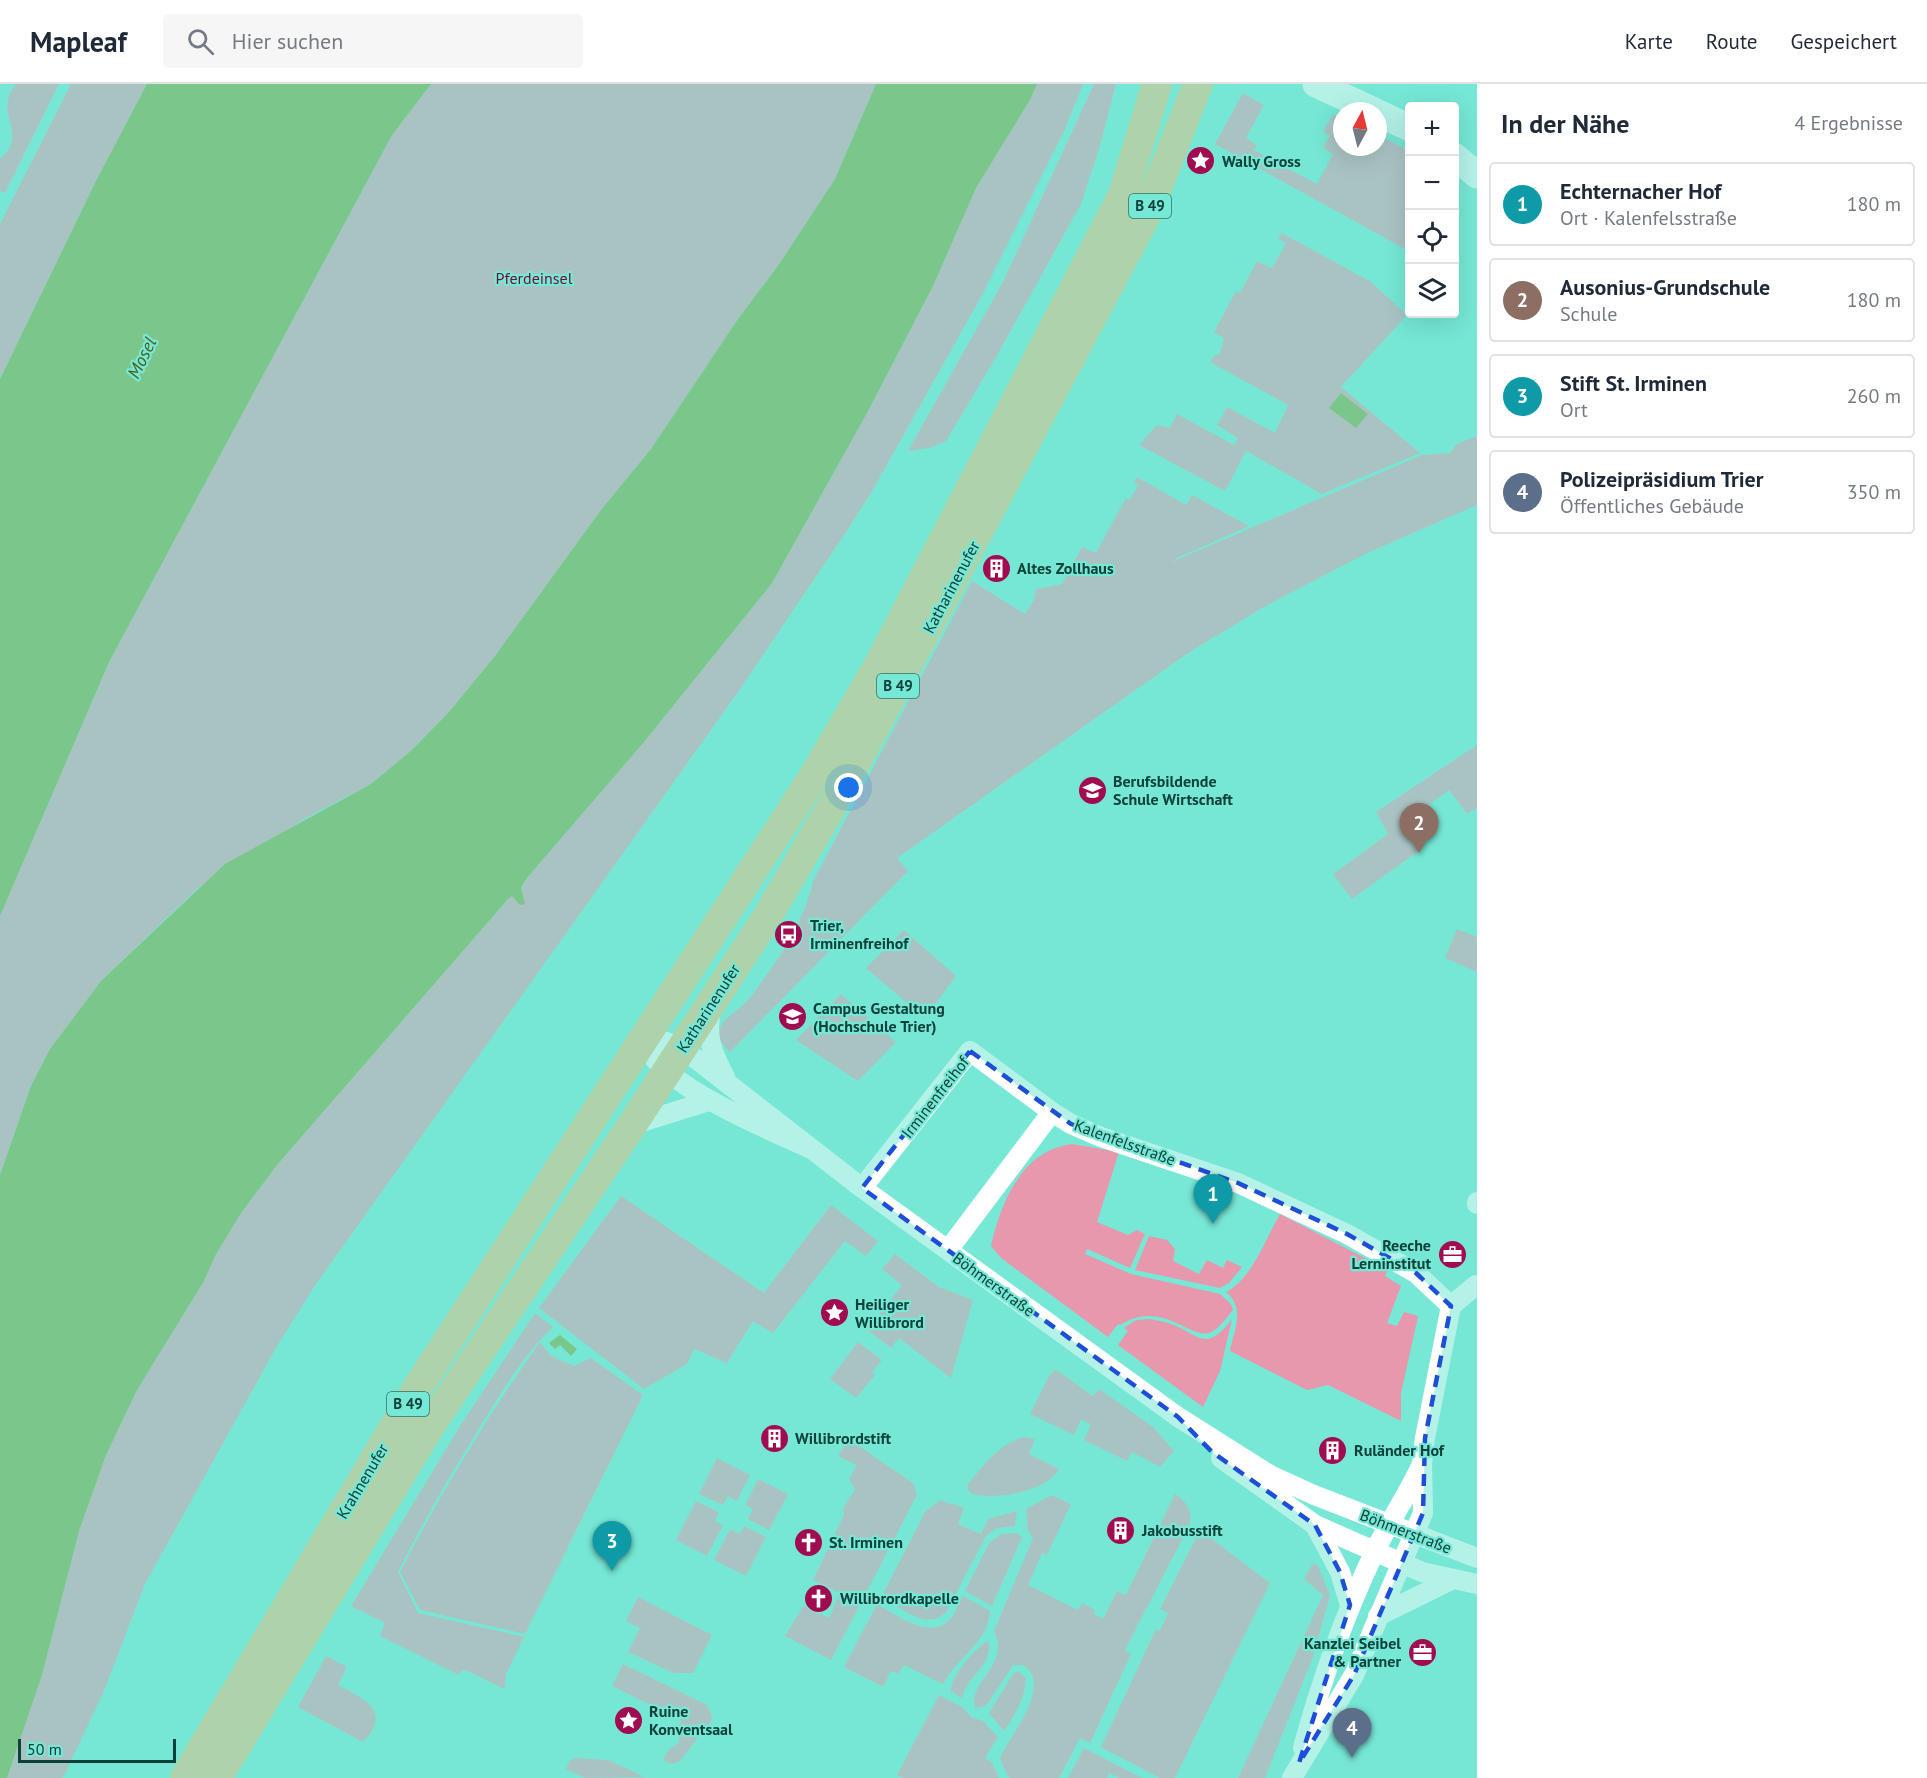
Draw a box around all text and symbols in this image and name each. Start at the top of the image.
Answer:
search box [163,14,583,68]
text: Mapleaf [30,23,127,60]
icon: search [184,25,217,58]
text: Hier suchen [232,27,343,55]
text: Karte [1625,28,1673,55]
text: Route [1706,28,1757,55]
text: Gespeichert [1790,28,1897,55]
north arrow [1333,102,1387,156]
map controls [1405,102,1459,318]
button: + [1405,102,1459,156]
text: In der Nähe [1501,107,1629,140]
text: 4 Ergebnisse [1794,110,1903,136]
place icon: Wally Gross [1185,145,1217,177]
place label: Wally Gross [1222,151,1301,171]
button: − [1405,156,1459,210]
text: Echternacher Hof [1560,177,1721,205]
text: 1 [1517,191,1528,217]
text: 180 m [1847,191,1901,217]
road number: B 49 [1129,194,1171,218]
text: Ort · Kalenfelsstraße [1560,205,1737,231]
button: locate [1405,210,1459,264]
button: layers [1405,264,1459,318]
park label: Pferdeinsel [496,268,573,288]
text: Ausonius-Grundschule [1560,273,1770,301]
text: 2 [1517,287,1528,313]
text: 180 m [1847,287,1901,313]
text: Schule [1560,301,1617,327]
water label: Mosel [122,333,161,382]
text: Stift St. Irminen [1560,369,1707,397]
text: 3 [1517,383,1528,409]
text: 260 m [1847,383,1901,409]
text: Ort [1560,397,1588,423]
text: Polizeipräsidium Trier [1560,465,1764,493]
text: 4 [1517,479,1528,505]
text: 350 m [1847,479,1901,505]
text: Öffentliches Gebäude [1560,493,1744,519]
street label: Katharinenufer [918,537,984,637]
building icon: Altes Zollhaus [980,552,1012,584]
place label: Altes Zollhaus [1017,558,1114,578]
road number: B 49 [877,674,919,698]
place label: Berufsbildende Schule Wirtschaft [1113,771,1233,809]
your location [834,773,863,802]
school or university icon: Berufsbildende Schule Wirtschaft [1076,774,1108,806]
pin: 2 [1400,804,1438,853]
place label: Trier, Irminenfreihof [810,915,909,953]
bus stop icon: Trier, Irminenfreihof [773,918,805,950]
street label: Katharinenufer [672,959,744,1056]
place label: Campus Gestaltung (Hochschule Trier) [813,998,945,1036]
school or university icon: Campus Gestaltung (Hochschule Trier) [776,1001,808,1033]
street label: Irminenfreihof [897,1051,974,1142]
street label: Kalenfelsstraße [1072,1114,1178,1170]
pin: 1 [1194,1174,1232,1224]
place label: Reeche Lerninstitut [1351,1235,1431,1273]
office icon: Reeche Lerninstitut [1436,1238,1468,1270]
street label: Böhmerstraße [949,1248,1039,1320]
place label: Heiliger Willibrord [855,1294,924,1332]
place icon: Heiliger Willibrord [818,1297,850,1329]
road number: B 49 [387,1392,429,1416]
building icon: Willibrordstift [758,1422,790,1454]
place label: Willibrordstift [795,1428,891,1448]
building icon: Ruländer Hof [1317,1434,1349,1466]
street label: Krahnenufer [332,1439,393,1522]
place label: Ruländer Hof [1354,1440,1445,1460]
street label: Böhmerstraße [1357,1504,1455,1558]
building icon: Jakobusstift [1105,1514,1137,1546]
place label: Jakobusstift [1141,1520,1223,1540]
pin: 3 [592,1522,632,1571]
church icon: St. Irminen [792,1526,824,1558]
place label: St. Irminen [829,1532,903,1552]
church icon: Willibrordkapelle [803,1582,835,1614]
place label: Willibrordkapelle [840,1588,959,1608]
place label: Kanzlei Seibel & Partner [1304,1633,1401,1671]
office icon: Kanzlei Seibel & Partner [1406,1636,1438,1668]
place label: Ruine Konventsaal [649,1701,733,1739]
place icon: Ruine Konventsaal [612,1704,644,1736]
pin: 4 [1332,1708,1372,1758]
scale bar [18,1736,176,1764]
text: 50 m [27,1739,62,1759]

